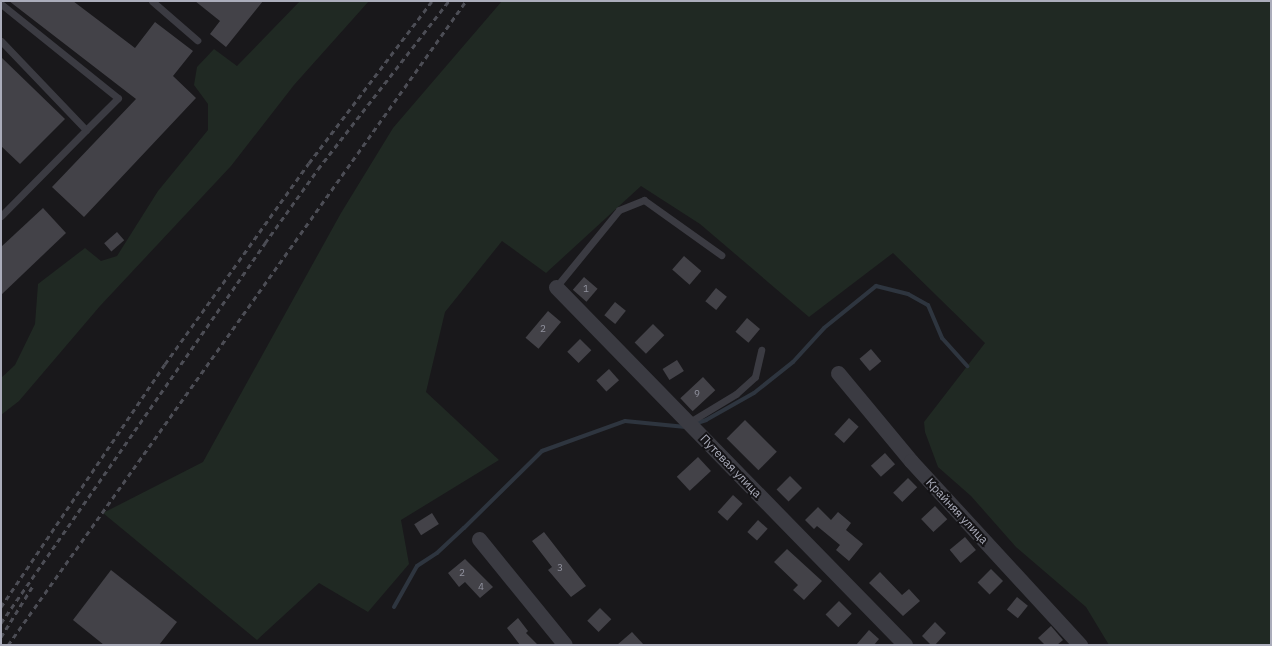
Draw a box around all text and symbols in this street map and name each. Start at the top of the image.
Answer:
house number: 1 [583,283,589,295]
house number: 2 [540,323,546,335]
house number: 9 [694,388,700,400]
street label: Путевая улица [697,431,765,501]
street label: Крайняя улица [923,475,991,547]
house number: 3 [557,562,563,574]
house number: 2 [459,567,465,579]
house number: 4 [478,581,484,593]

